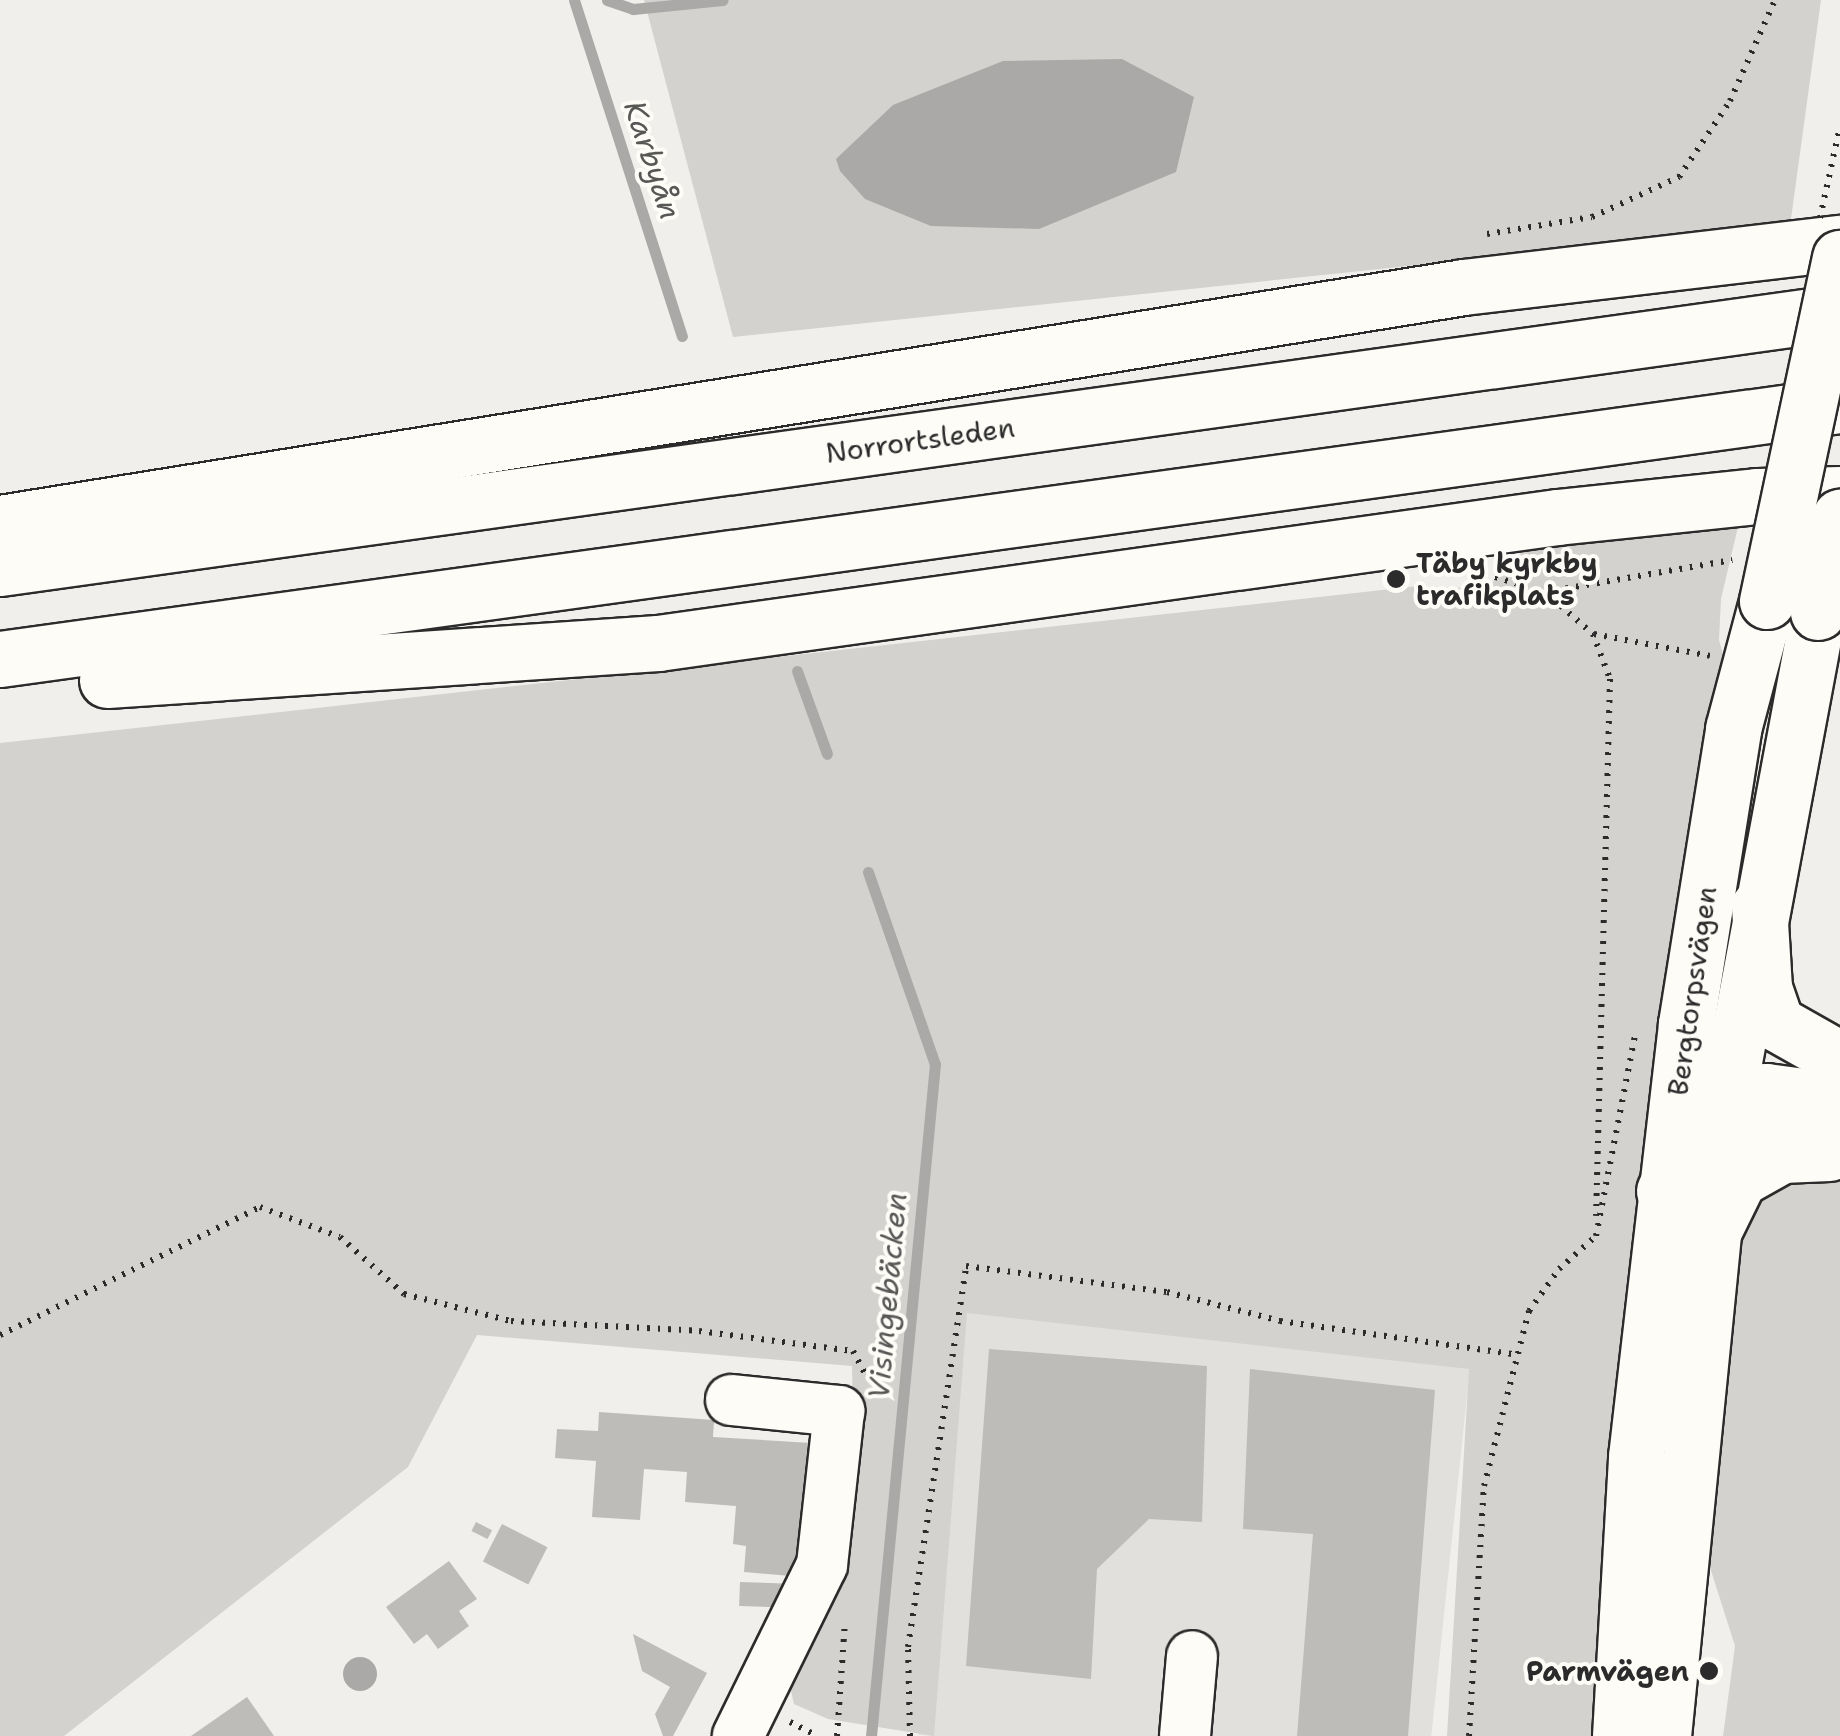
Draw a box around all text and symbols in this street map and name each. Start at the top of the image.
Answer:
water label: Karbyån [616,96,688,224]
street label: Norrortsleden [823,410,1017,470]
place label: Täby kyrkby trafikplats [1416,546,1598,612]
marker: Täby kyrkby trafikplats [1385,568,1407,590]
street label: Bergtorpsvägen [1661,884,1723,1098]
water label: Visingebäcken [861,1191,915,1401]
place label: Parmvägen [1526,1654,1689,1688]
marker: Parmvägen [1698,1660,1720,1682]

